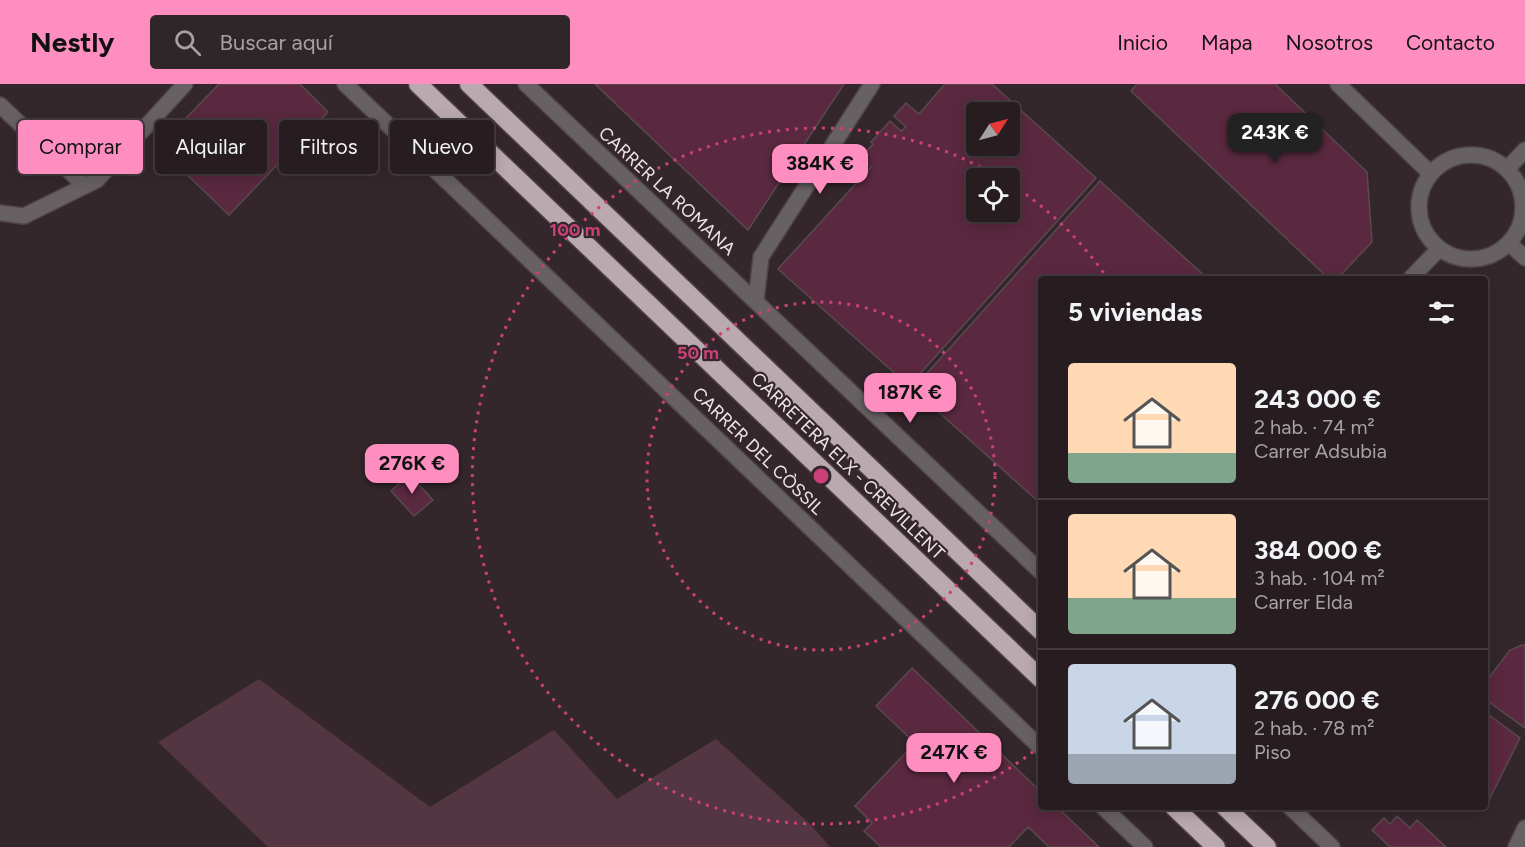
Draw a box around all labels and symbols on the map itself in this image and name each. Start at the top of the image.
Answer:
north arrow [966,102,1020,156]
pin: 243K € [1226,113,1324,164]
street label: CARRER LA ROMANA [594,122,740,260]
pin: 384K € [771,144,869,195]
text: 100 m [550,219,600,241]
text: 50 m [677,342,719,364]
street label: CARRETERA ELX - CREVILLENT [747,368,949,564]
pin: 187K € [861,373,959,424]
street label: CARRER DEL CÒSSIL [688,383,829,520]
pin: 276K € [363,444,461,495]
centre of rings [811,466,831,486]
pin: 247K € [905,733,1003,784]

